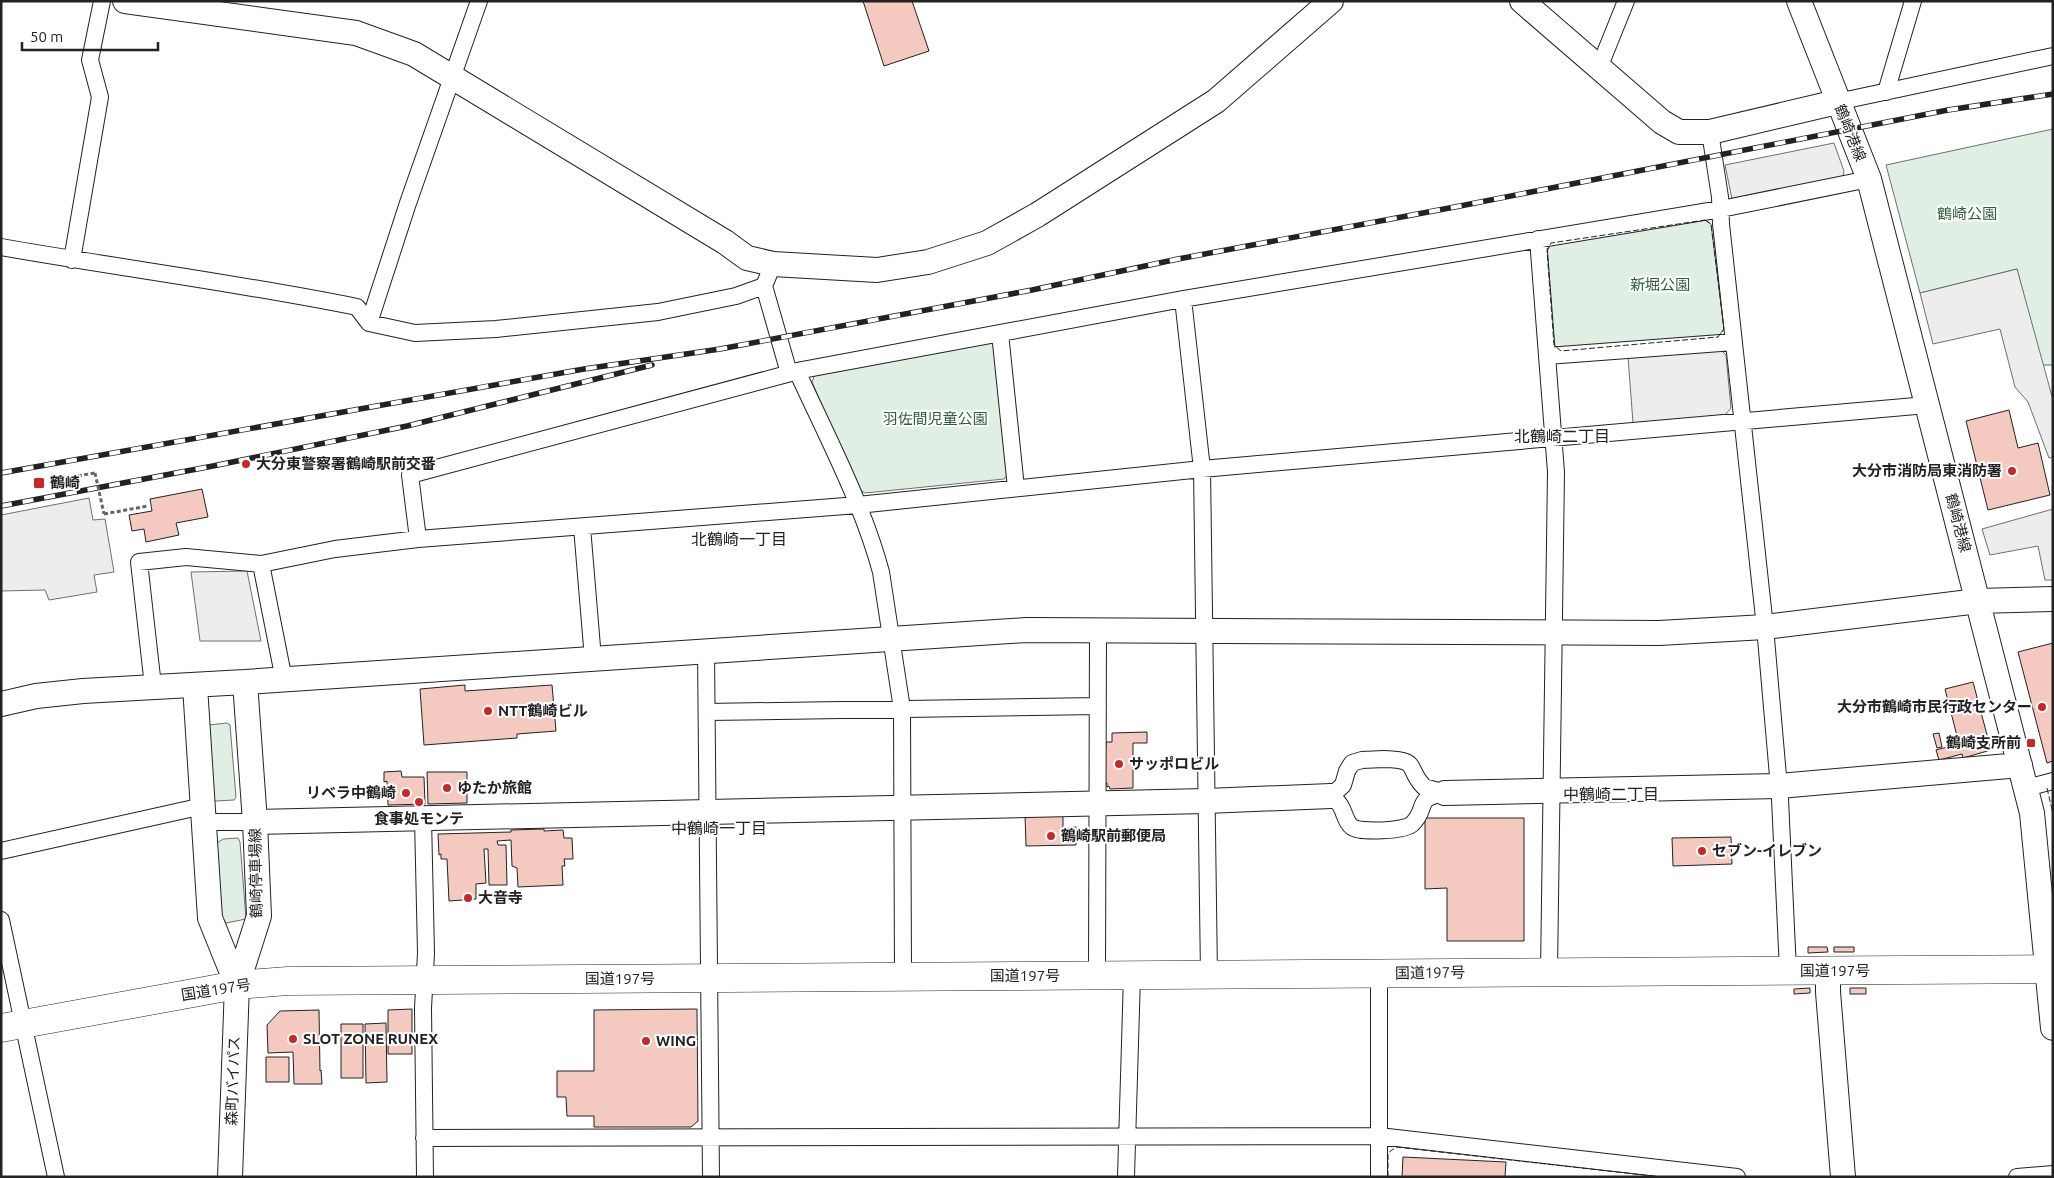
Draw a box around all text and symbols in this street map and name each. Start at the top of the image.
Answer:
scale bar [22,20,159,52]
text: 50 m [30,28,63,45]
street label: 鶴崎港線 [1831,102,1870,164]
park label: 鶴崎公園 [1937,205,1997,222]
park label: 新堀公園 [1630,276,1690,293]
park label: 羽佐間児童公園 [882,410,988,427]
district label: 北鶴崎二丁目 [1514,427,1610,445]
place label: 大分東警察署鶴崎駅前交番 [256,455,436,472]
marker: 大分東警察署鶴崎駅前交番 [240,458,252,470]
place label: 大分市消防局東消防署 [1852,462,2002,479]
marker: 大分市消防局東消防署 [2006,465,2018,477]
place label: 鶴崎 [50,474,80,491]
marker: 鶴崎 [32,476,46,490]
street label: 鶴崎港線 [1943,492,1974,554]
district label: 北鶴崎一丁目 [691,530,787,548]
place label: 大分市鶴崎市民行政センター [1837,698,2032,715]
marker: 大分市鶴崎市民行政センター [2036,701,2048,713]
place label: NTT鶴崎ビル [498,702,588,719]
marker: NTT鶴崎ビル [482,705,494,717]
place label: 鶴崎支所前 [1946,734,2021,751]
marker: 鶴崎支所前 [2025,737,2037,749]
place label: サッポロビル [1129,755,1219,772]
marker: サッポロビル [1113,758,1125,770]
place label: ゆたか旅館 [457,779,532,796]
marker: ゆたか旅館 [441,782,453,794]
place label: リベラ中鶴崎 [306,784,396,801]
district label: 中鶴崎二丁目 [1563,785,1659,803]
marker: リベラ中鶴崎 [400,787,412,799]
marker: 食事処モンテ [413,796,425,808]
place label: 食事処モンテ [374,810,464,827]
district label: 中鶴崎一丁目 [671,819,767,837]
place label: 鶴崎駅前郵便局 [1061,827,1166,844]
street label: 鶴崎停車場線 [246,828,265,918]
marker: 鶴崎駅前郵便局 [1045,830,1057,842]
place label: セブン-イレブン [1712,842,1822,859]
marker: セブン-イレブン [1696,845,1708,857]
place label: 大音寺 [478,889,523,906]
marker: 大音寺 [462,892,474,904]
street label: 国道197号 [1800,962,1870,979]
street label: 国道197号 [1395,963,1465,982]
street label: 国道197号 [990,967,1060,984]
street label: 国道197号 [585,970,655,987]
street label: 国道197号 [180,976,252,1003]
place label: SLOT ZONE RUNEX [303,1030,438,1047]
place label: WING [656,1032,696,1049]
marker: SLOT ZONE RUNEX [287,1033,299,1045]
marker: WING [640,1035,652,1047]
street label: 森町バイパス [222,1036,243,1126]

